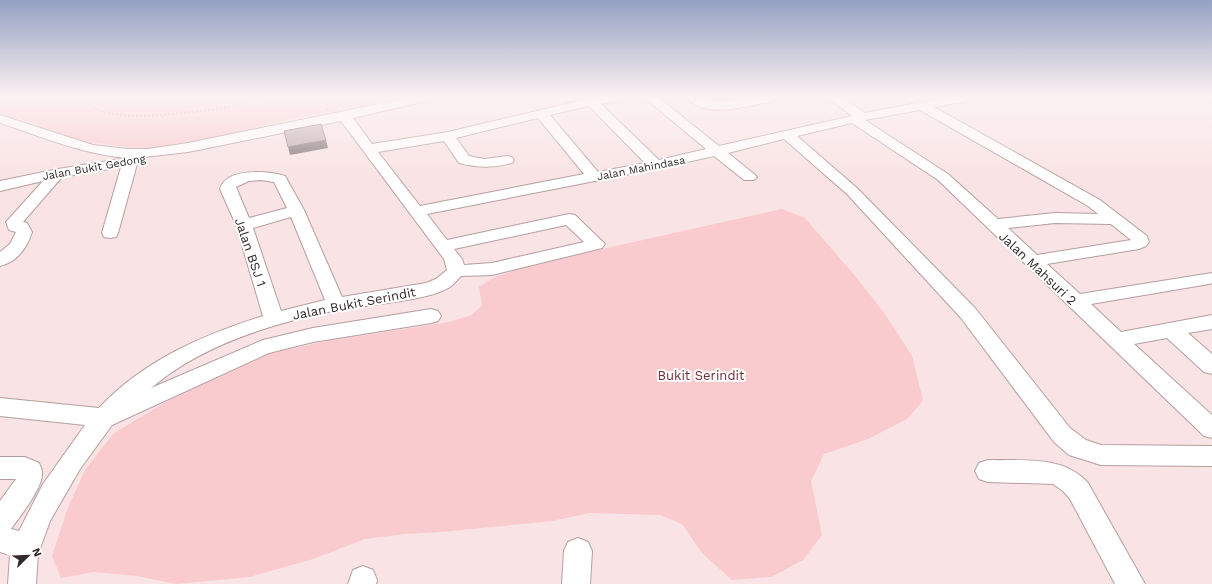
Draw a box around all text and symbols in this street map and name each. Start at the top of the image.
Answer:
street label: Jalan Bukit Gedong [42,152,147,183]
street label: Jalan Mahindasa [596,154,686,183]
street label: Jalan BSJ 1 [232,216,269,289]
street label: Jalan Mahsuri 2 [996,229,1079,308]
street label: Jalan Bukit Serindit [291,284,418,323]
park label: Bukit Serindit [658,368,745,383]
north arrow [8,536,48,576]
text: N [29,546,44,559]

